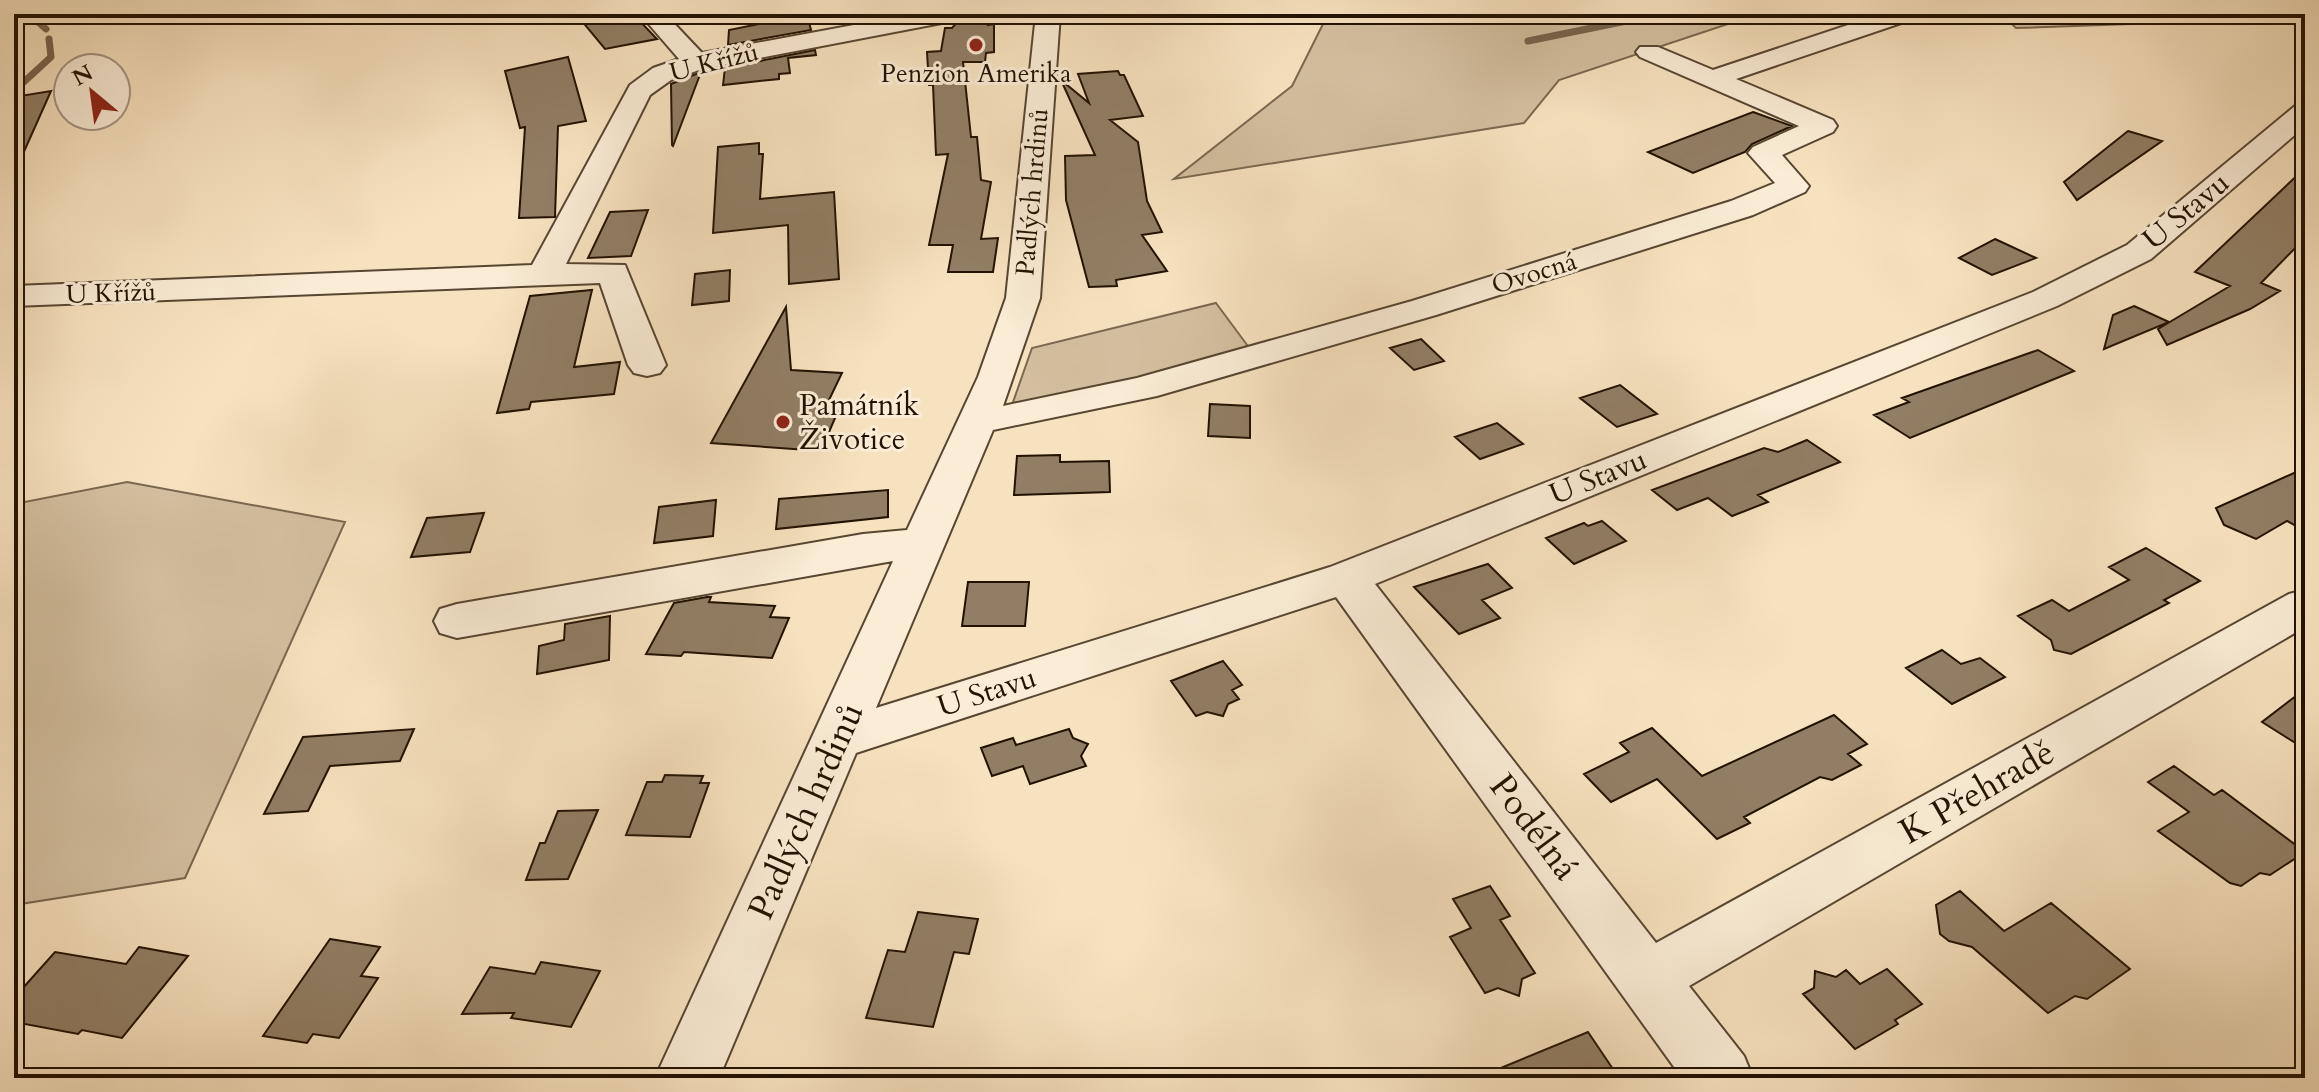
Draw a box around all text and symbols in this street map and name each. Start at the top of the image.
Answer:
street label: U Křížů [666,34,762,90]
marker: Penzion Amerika [967,36,985,54]
north arrow [52,52,132,132]
place label: Penzion Amerika [881,56,1071,91]
text: N [67,58,98,93]
street label: Padlých hrdinů [1007,107,1057,277]
street label: U Stavu [2134,163,2238,259]
street label: Ovocná [1487,243,1581,303]
street label: U Křížů [65,274,157,312]
place label: Památník Životice [799,385,919,460]
marker: Památník Životice [774,413,792,431]
street label: U Stavu [1543,439,1653,515]
street label: U Stavu [932,657,1042,727]
street label: Padlých hrdinů [736,695,876,927]
street label: K Přehradě [1891,728,2063,856]
street label: Podélná [1478,764,1590,891]

